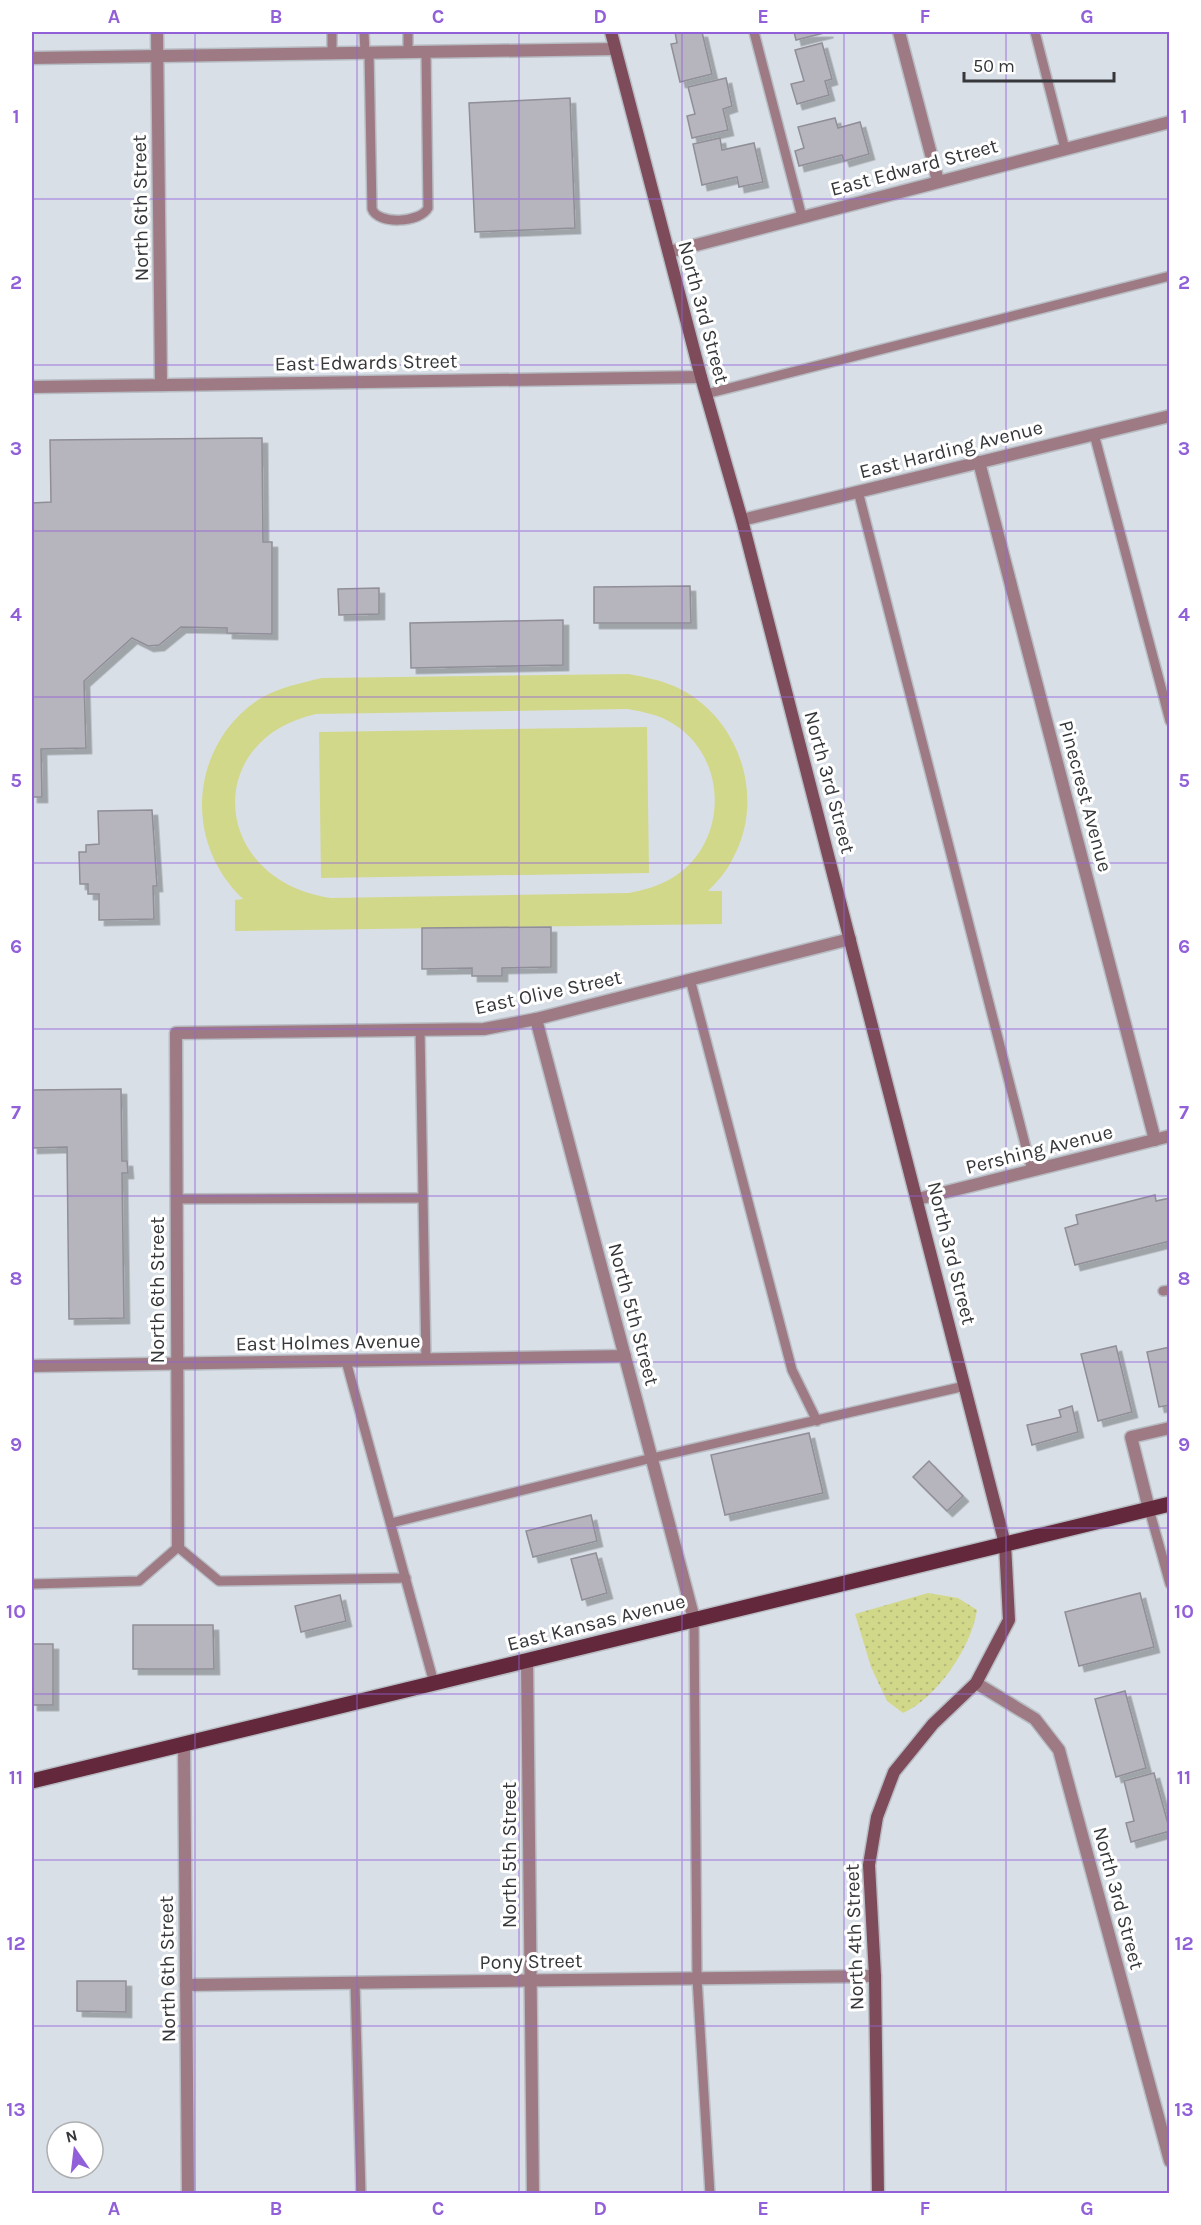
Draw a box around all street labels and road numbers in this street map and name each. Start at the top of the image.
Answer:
street label: North 6th Street [128,134,153,282]
street label: East Edward Street [828,134,1001,201]
street label: North 3rd Street [673,238,734,386]
street label: East Edwards Street [274,349,458,376]
street label: East Harding Avenue [857,416,1045,483]
street label: North 3rd Street [799,708,860,856]
street label: Pinecrest Avenue [1054,718,1117,874]
street label: East Olive Street [473,966,624,1019]
street label: Pershing Avenue [963,1120,1115,1179]
street label: North 3rd Street [923,1179,981,1328]
street label: North 6th Street [146,1216,169,1363]
street label: North 5th Street [603,1240,664,1388]
street label: East Holmes Avenue [235,1329,421,1356]
street label: East Kansas Avenue [505,1589,688,1656]
street label: North 5th Street [498,1781,521,1928]
street label: North 3rd Street [1088,1824,1149,1972]
street label: North 4th Street [840,1863,869,2011]
street label: North 6th Street [155,1895,180,2043]
street label: Pony Street [479,1949,583,1974]

